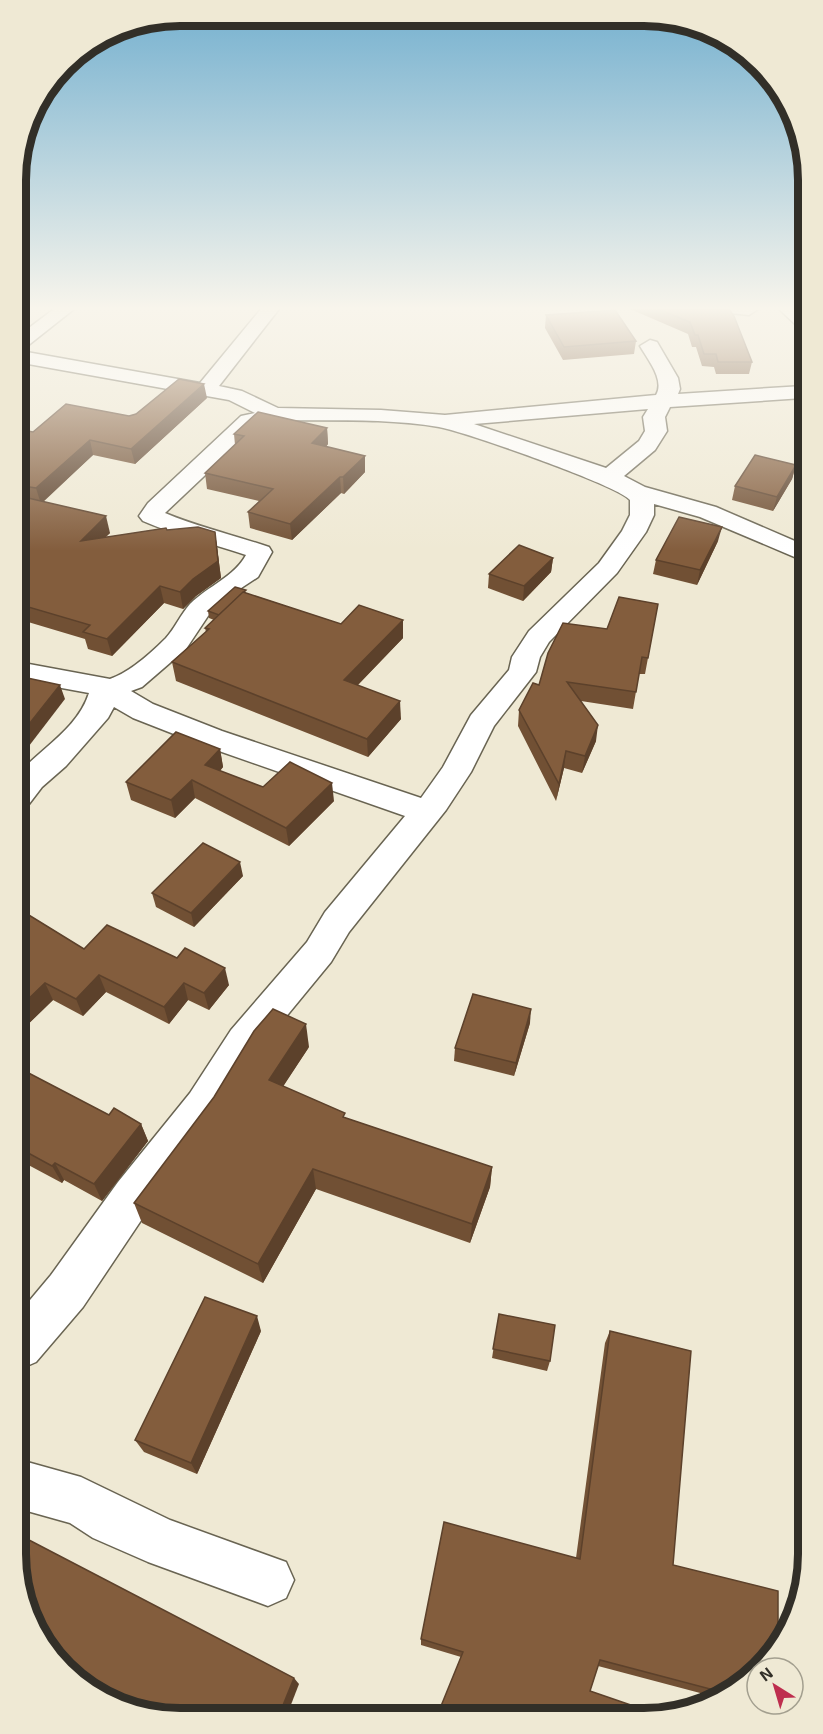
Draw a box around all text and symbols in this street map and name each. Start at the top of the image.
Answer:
north arrow [745,1656,805,1716]
text: N [755,1663,776,1685]

